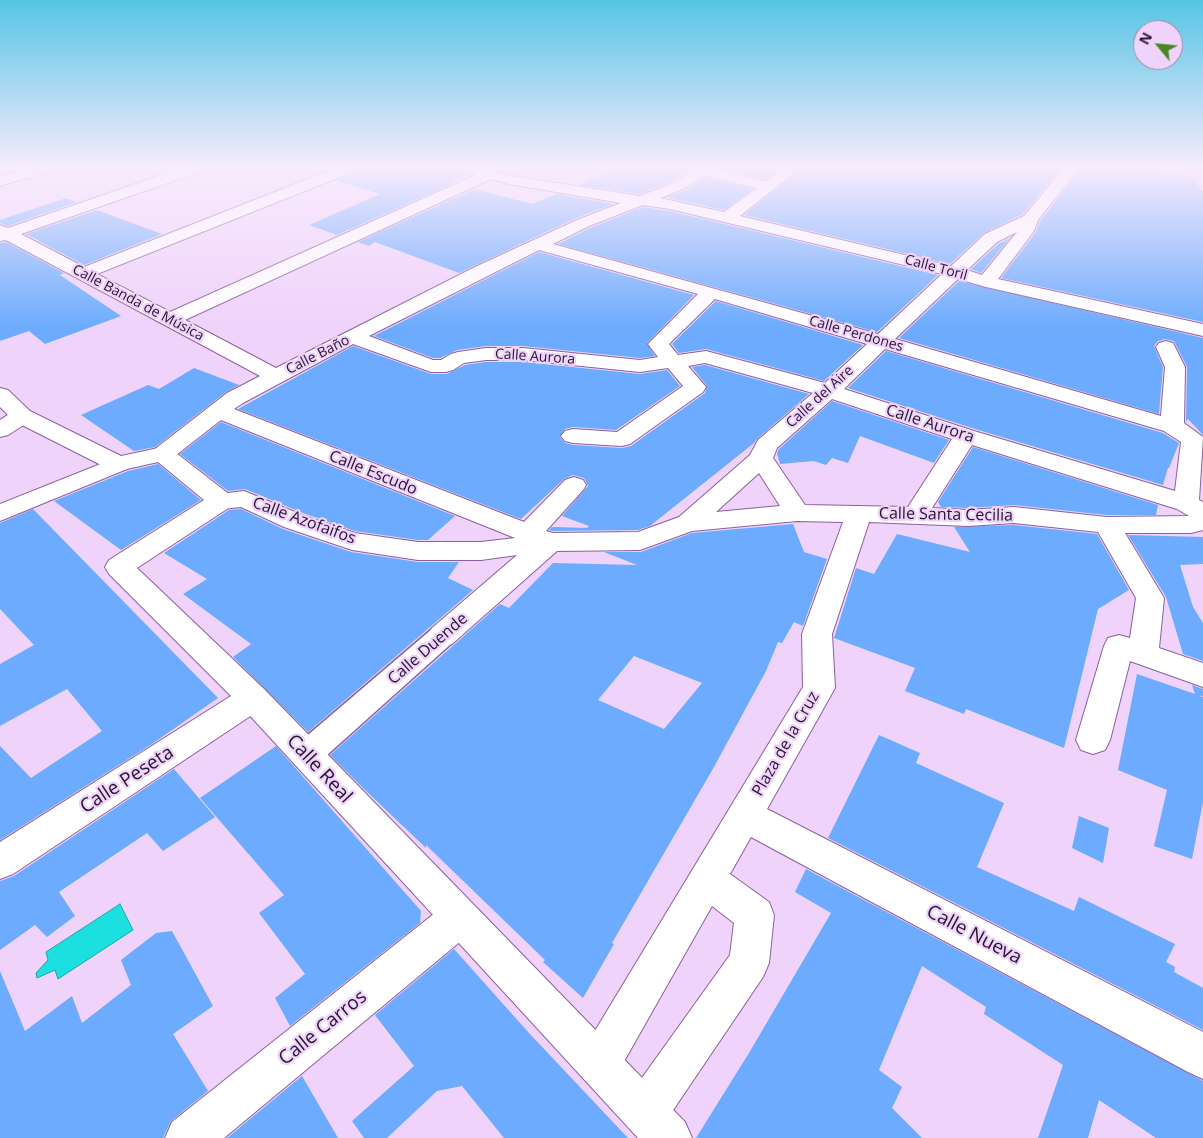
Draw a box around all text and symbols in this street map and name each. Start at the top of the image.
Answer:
north arrow [1133,20,1183,70]
text: N [1134,29,1156,48]
street label: Calle Toril [903,252,969,284]
street label: Calle Banda de Música [69,261,207,345]
street label: Calle Perdones [807,313,905,355]
street label: Calle Baño [283,332,353,378]
street label: Calle Aurora [494,346,576,368]
street label: Calle del Aire [783,362,857,432]
street label: Calle Aurora [883,401,977,447]
street label: Calle Escudo [326,447,420,499]
street label: Calle Azofaifos [250,493,358,549]
street label: Calle Santa Cecilia [879,504,1013,526]
street label: Calle Duende [384,609,472,689]
street label: Plaza de la Cruz [748,689,824,799]
street label: Calle Real [282,730,356,808]
street label: Calle Peseta [76,741,178,819]
street label: Calle Nueva [923,900,1025,970]
street label: Calle Carros [275,986,371,1070]

